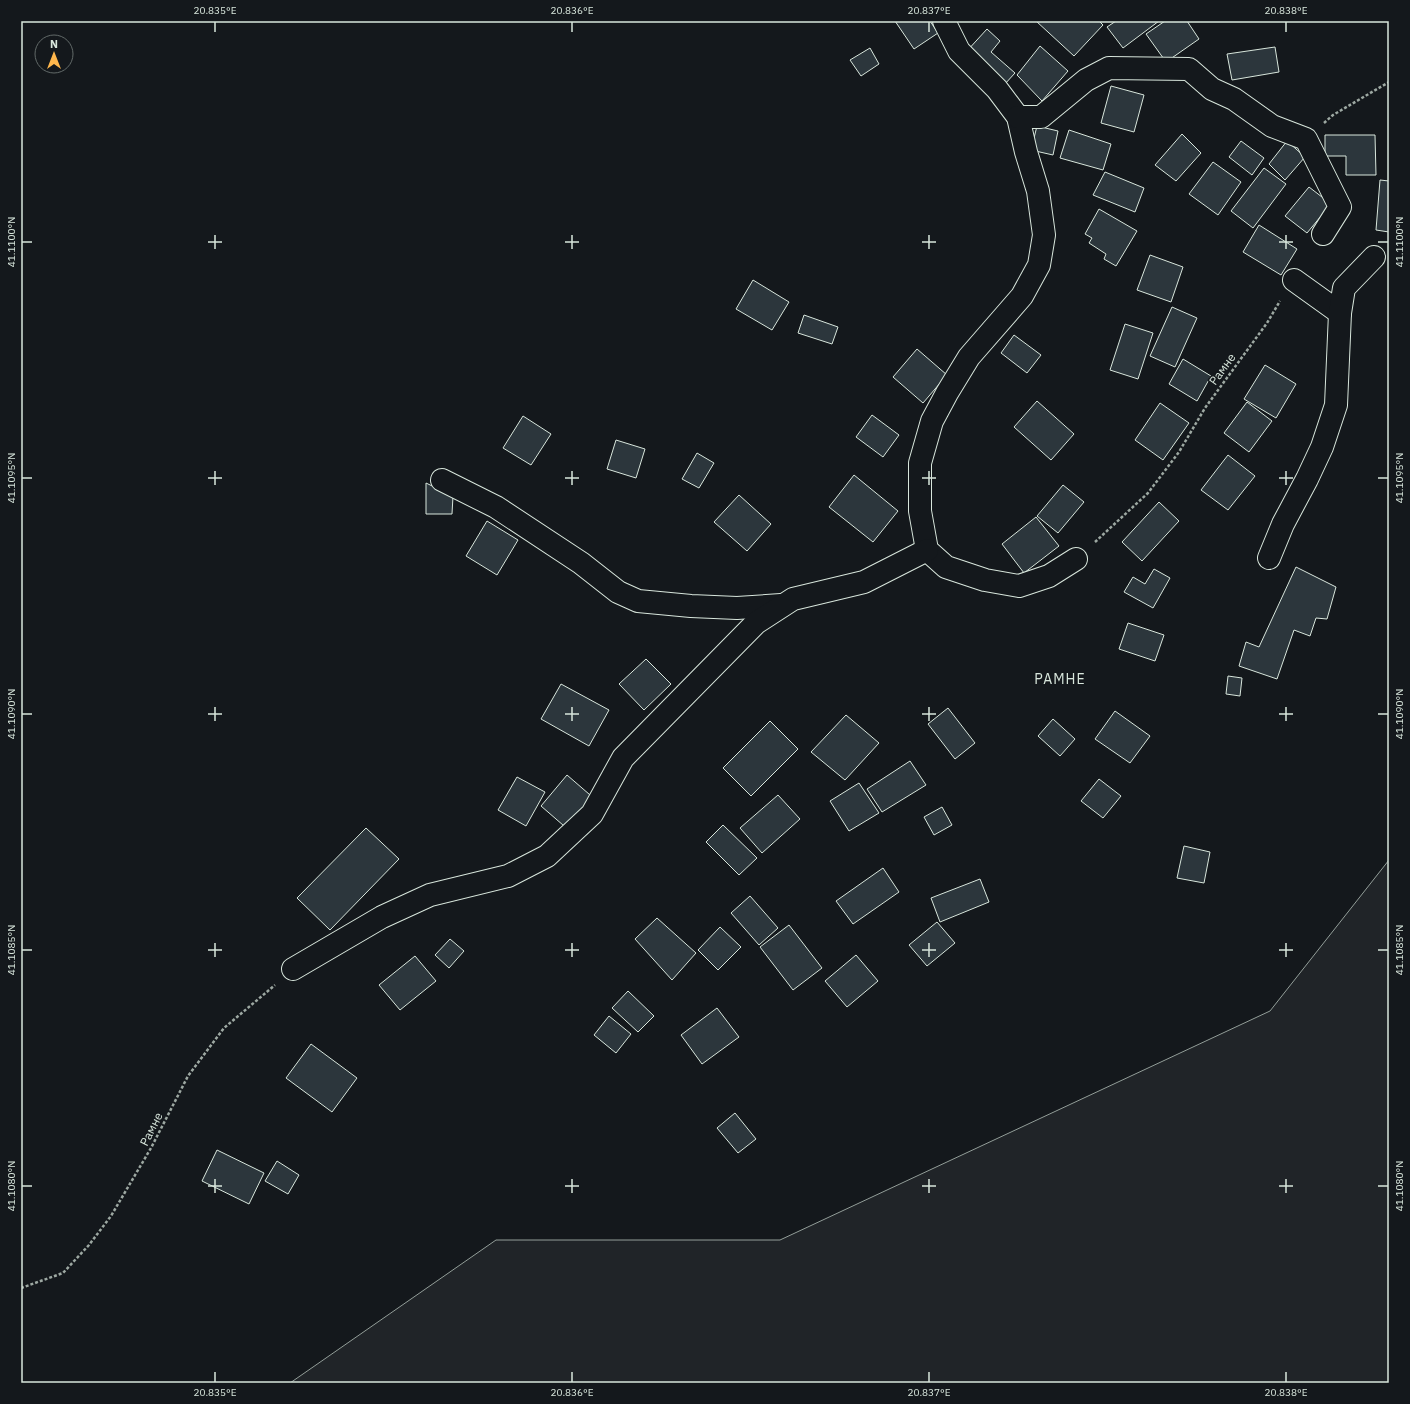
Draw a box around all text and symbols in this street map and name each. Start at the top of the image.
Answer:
text: 20.835°E [193,4,237,17]
text: 20.836°E [550,4,594,17]
text: 20.837°E [907,4,951,17]
text: 20.838°E [1264,4,1308,17]
north arrow [34,34,74,74]
text: N [50,37,58,51]
text: 41.1100°N [5,217,18,267]
text: 41.1100°N [1393,217,1406,267]
street label: Рамне [1205,350,1239,388]
text: 41.1095°N [5,453,18,503]
text: 41.1095°N [1393,453,1406,503]
district label: РАМНЕ [1034,670,1086,688]
text: 41.1090°N [5,689,18,739]
text: 41.1090°N [1393,689,1406,739]
text: 41.1085°N [5,925,18,975]
text: 41.1085°N [1393,925,1406,975]
street label: Рамне [136,1109,166,1148]
text: 41.1080°N [5,1161,18,1211]
text: 41.1080°N [1393,1161,1406,1211]
text: 20.835°E [193,1386,237,1399]
text: 20.836°E [550,1386,594,1399]
text: 20.837°E [907,1386,951,1399]
text: 20.838°E [1264,1386,1308,1399]

